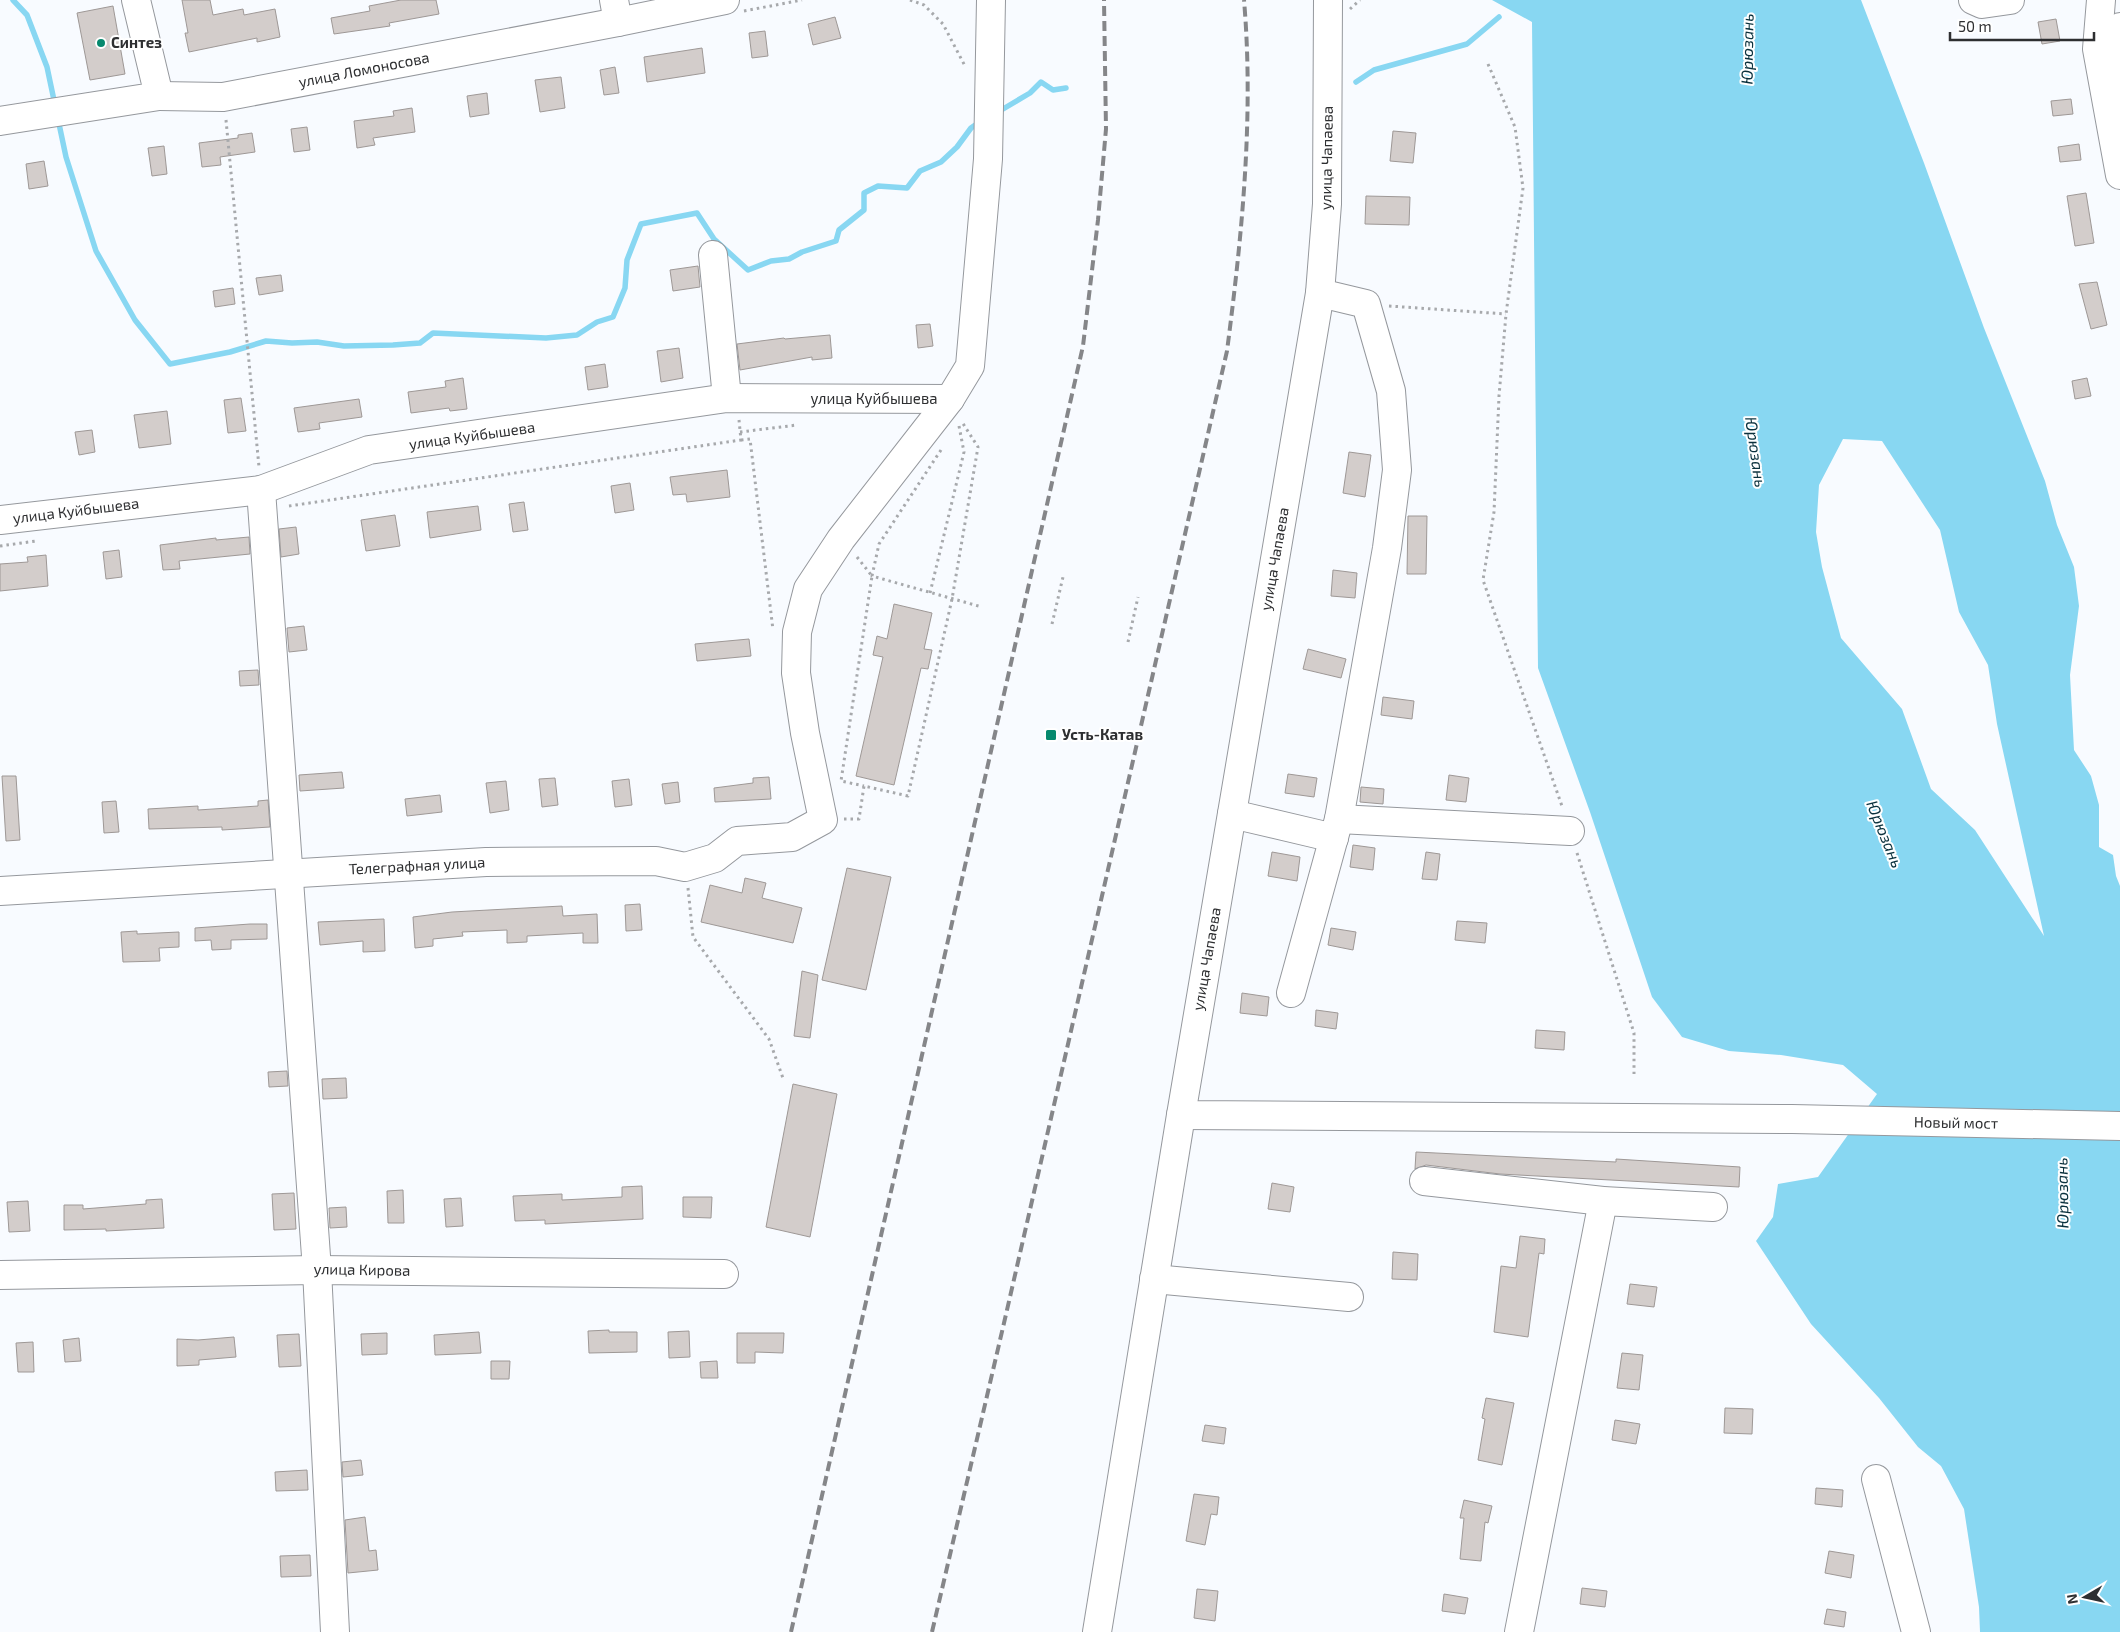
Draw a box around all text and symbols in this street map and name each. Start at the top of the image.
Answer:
scale bar [1950,10,2094,42]
water label: Юрюзань [1736,13,1757,85]
text: 50 m [1958,17,1992,35]
place label: Синтез [111,33,162,51]
marker: Синтез [95,37,107,49]
street label: улица Ломоносова [297,47,431,92]
street label: улица Чапаева [1316,106,1337,210]
street label: улица Куйбышева [810,389,938,408]
water label: Юрюзань [1742,415,1771,489]
street label: улица Куйбышева [408,417,536,454]
street label: улица Куйбышева [12,493,140,528]
street label: улица Чапаева [1256,506,1293,612]
place label: Усть-Катав [1062,725,1143,743]
marker: Усть-Катав [1044,728,1058,742]
water label: Юрюзань [1863,797,1908,870]
street label: Телеграфная улица [348,852,486,879]
street label: улица Чапаева [1188,906,1225,1012]
street label: Новый мост [1914,1112,1998,1132]
water label: Юрюзань [2051,1157,2072,1229]
street label: улица Кирова [313,1259,411,1280]
north arrow [2060,1572,2110,1622]
text: N [2062,1593,2081,1605]

